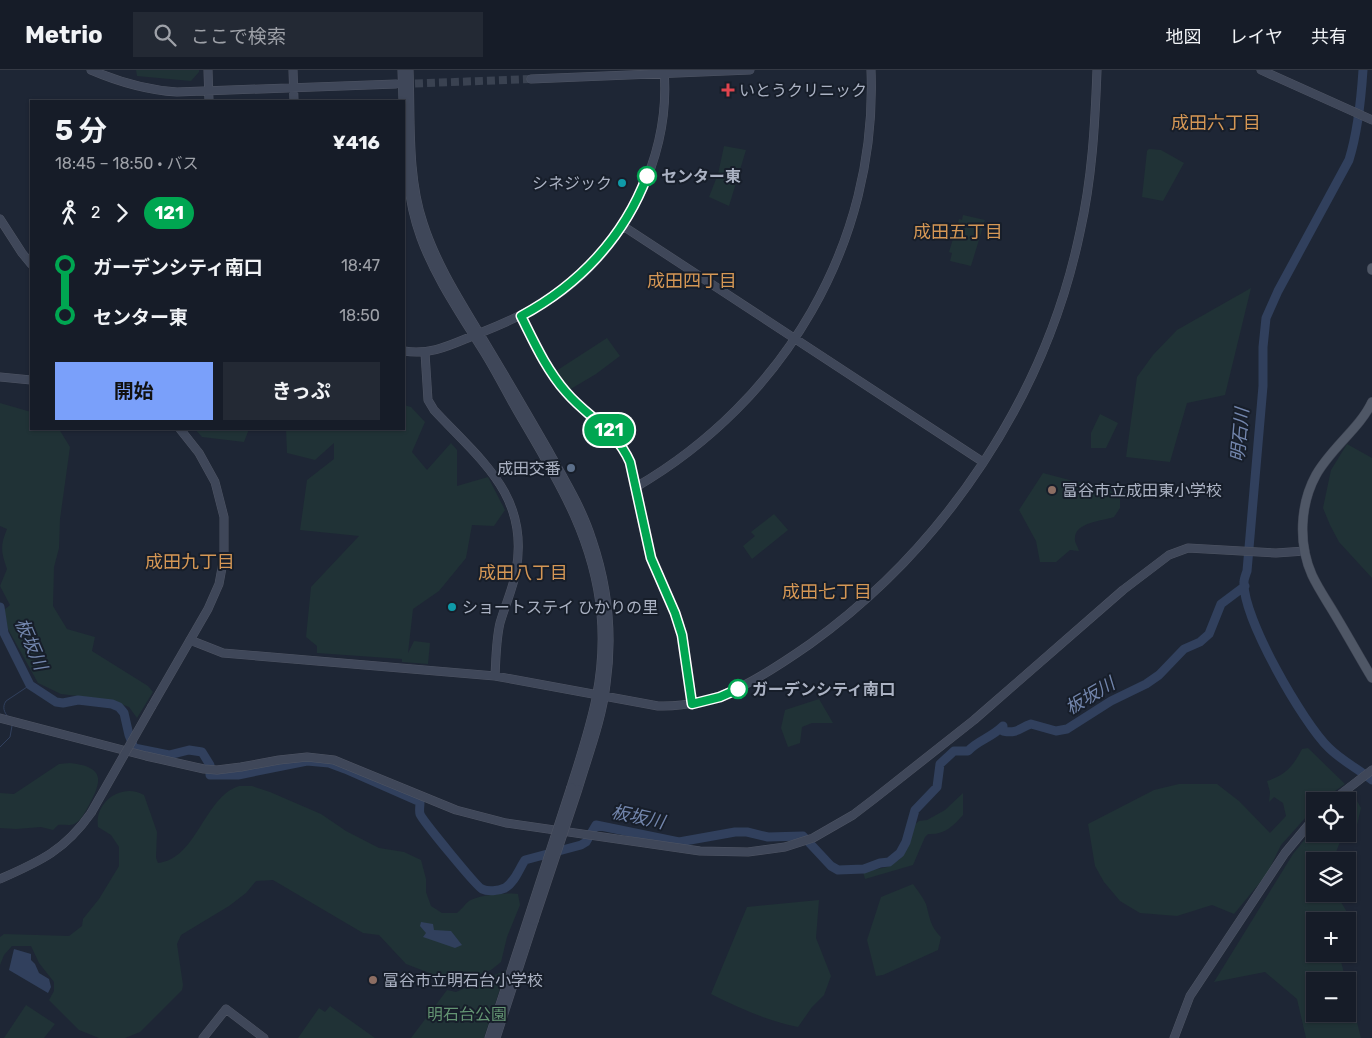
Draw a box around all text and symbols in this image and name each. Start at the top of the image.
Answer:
search box [133,12,483,57]
text: Metrio [25,21,103,49]
icon: search [151,21,179,49]
text: ここで検索 [191,25,286,48]
text: 地図 [1166,26,1202,48]
text: レイヤ [1230,26,1283,48]
text: 共有 [1311,26,1347,48]
place label: いとうクリニック [739,81,867,100]
marker: いとうクリニック [721,83,735,97]
district label: 成田六丁目 [1171,112,1261,134]
text: 5 分 [55,114,107,147]
text: ¥416 [333,131,380,154]
text: 18:45 – 18:50 · バス [55,154,199,173]
marker: センター東 [637,166,657,186]
place label: センター東 [661,167,741,186]
place label: シネジック [532,174,612,193]
marker: シネジック [616,177,628,189]
icon: walk [55,199,83,227]
icon: forward [108,199,136,227]
text: 121 [154,202,184,224]
text: 2 [91,203,100,222]
district label: 成田五丁目 [913,221,1003,243]
text: ガーデンシティ南口 [93,256,263,279]
text: 18:47 [341,256,380,275]
district label: 成田四丁目 [647,270,737,292]
text: センター東 [93,306,188,329]
text: 18:50 [339,306,380,325]
button: 開始 [55,362,213,420]
button: きっぷ [223,362,380,420]
water label: 明石川 [1227,405,1253,463]
line badge: 121 [580,414,638,446]
text: 121 [594,419,624,441]
place label: 成田交番 [497,459,561,478]
marker: 成田交番 [565,462,577,474]
place label: 富谷市立成田東小学校 [1062,481,1222,500]
marker: 富谷市立成田東小学校 [1046,484,1058,496]
district label: 成田九丁目 [145,551,235,573]
district label: 成田八丁目 [478,562,568,584]
district label: 成田七丁目 [782,581,872,603]
place label: ショートステイ ひかりの里 [462,598,658,617]
marker: ショートステイ ひかりの里 [446,601,458,613]
water label: 板坂川 [10,615,52,675]
water label: 板坂川 [1061,672,1121,719]
marker: ガーデンシティ南口 [728,679,748,699]
place label: ガーデンシティ南口 [752,680,895,699]
map controls [1306,792,1356,1022]
button: locate [1306,792,1356,842]
water label: 板坂川 [609,801,669,834]
button: layers [1306,852,1356,902]
button: + [1306,912,1356,962]
place label: 富谷市立明石台小学校 [383,971,543,990]
button: − [1306,972,1356,1022]
marker: 富谷市立明石台小学校 [367,974,379,986]
park label: 明石台公園 [427,1005,507,1024]

